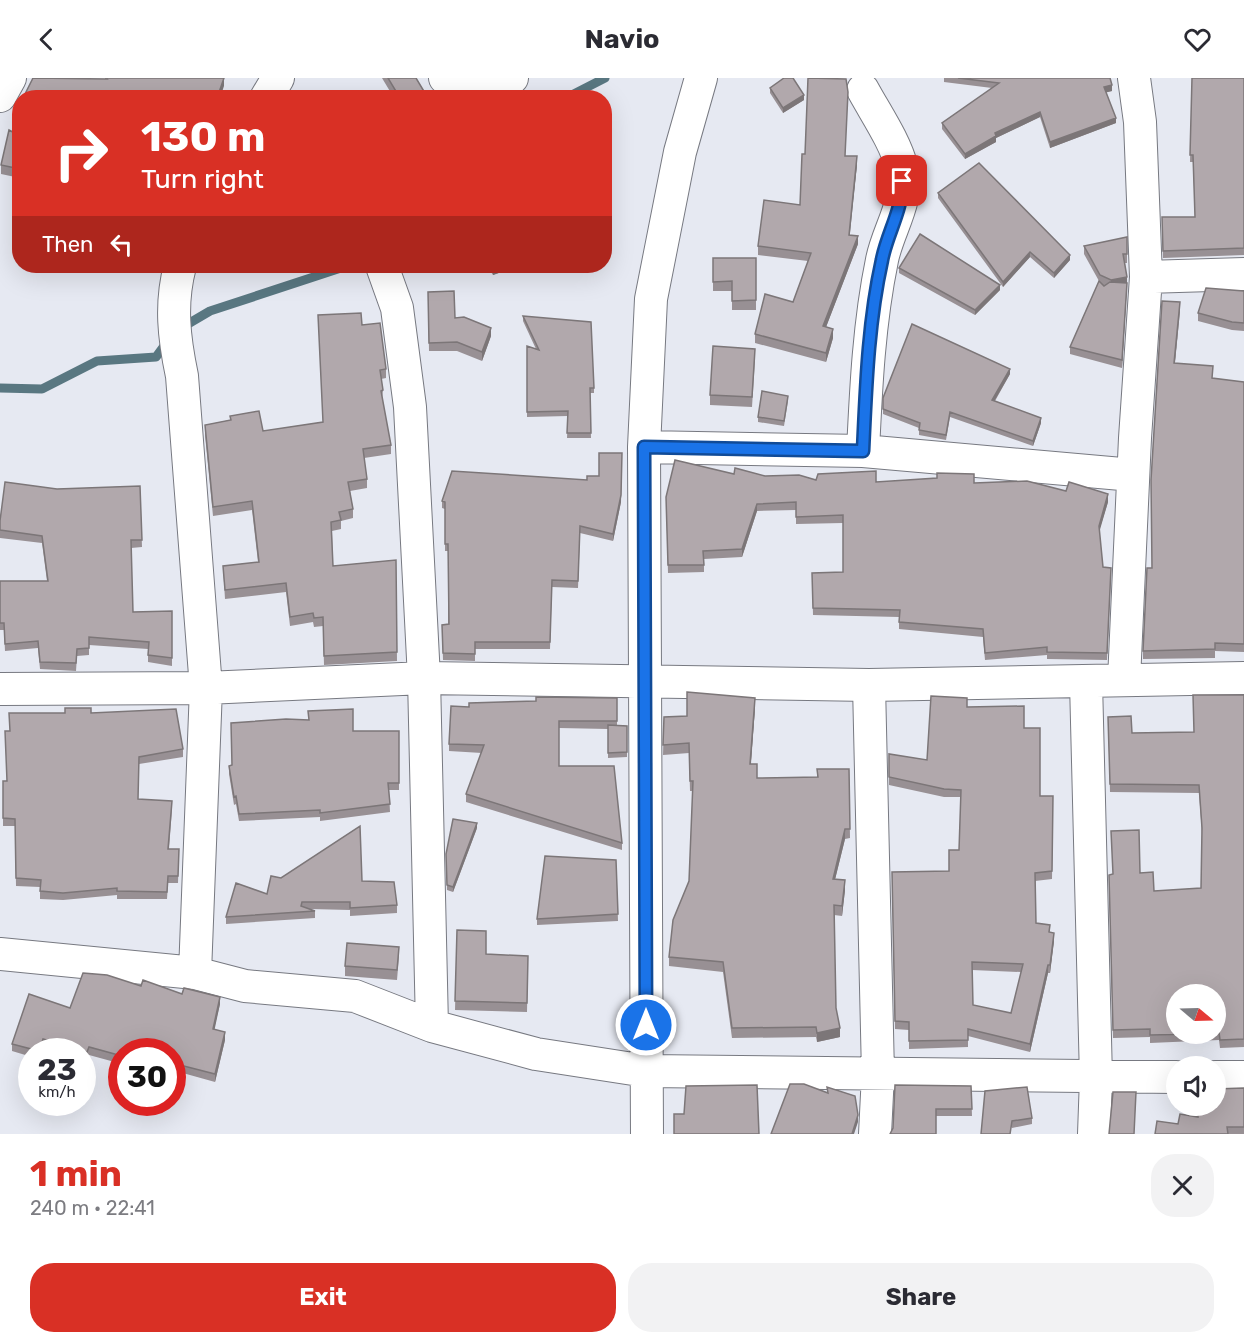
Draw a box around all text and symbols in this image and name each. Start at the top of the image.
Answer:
icon: back [30,23,63,56]
text: Navio [584,23,660,55]
icon: heart [1181,23,1214,56]
text: 130 m [141,112,266,162]
icon: right [42,114,120,192]
pin [876,155,927,206]
text: Turn right [141,163,264,195]
icon: arrive [885,164,918,197]
icon: left [105,228,138,261]
text: Then [42,231,93,258]
north arrow [1166,984,1226,1044]
map controls [1166,984,1226,1116]
position arrow [614,993,678,1057]
speed limit sign: 30 [108,1038,186,1116]
text: 23 [37,1052,77,1088]
button: sound [1166,1056,1226,1116]
text: km/h [38,1083,76,1101]
text: 1 min [30,1152,122,1195]
button: close [1151,1154,1214,1217]
text: 240 m · 22:41 [30,1196,155,1220]
button: Exit [30,1263,616,1332]
button: Share [628,1263,1214,1332]

